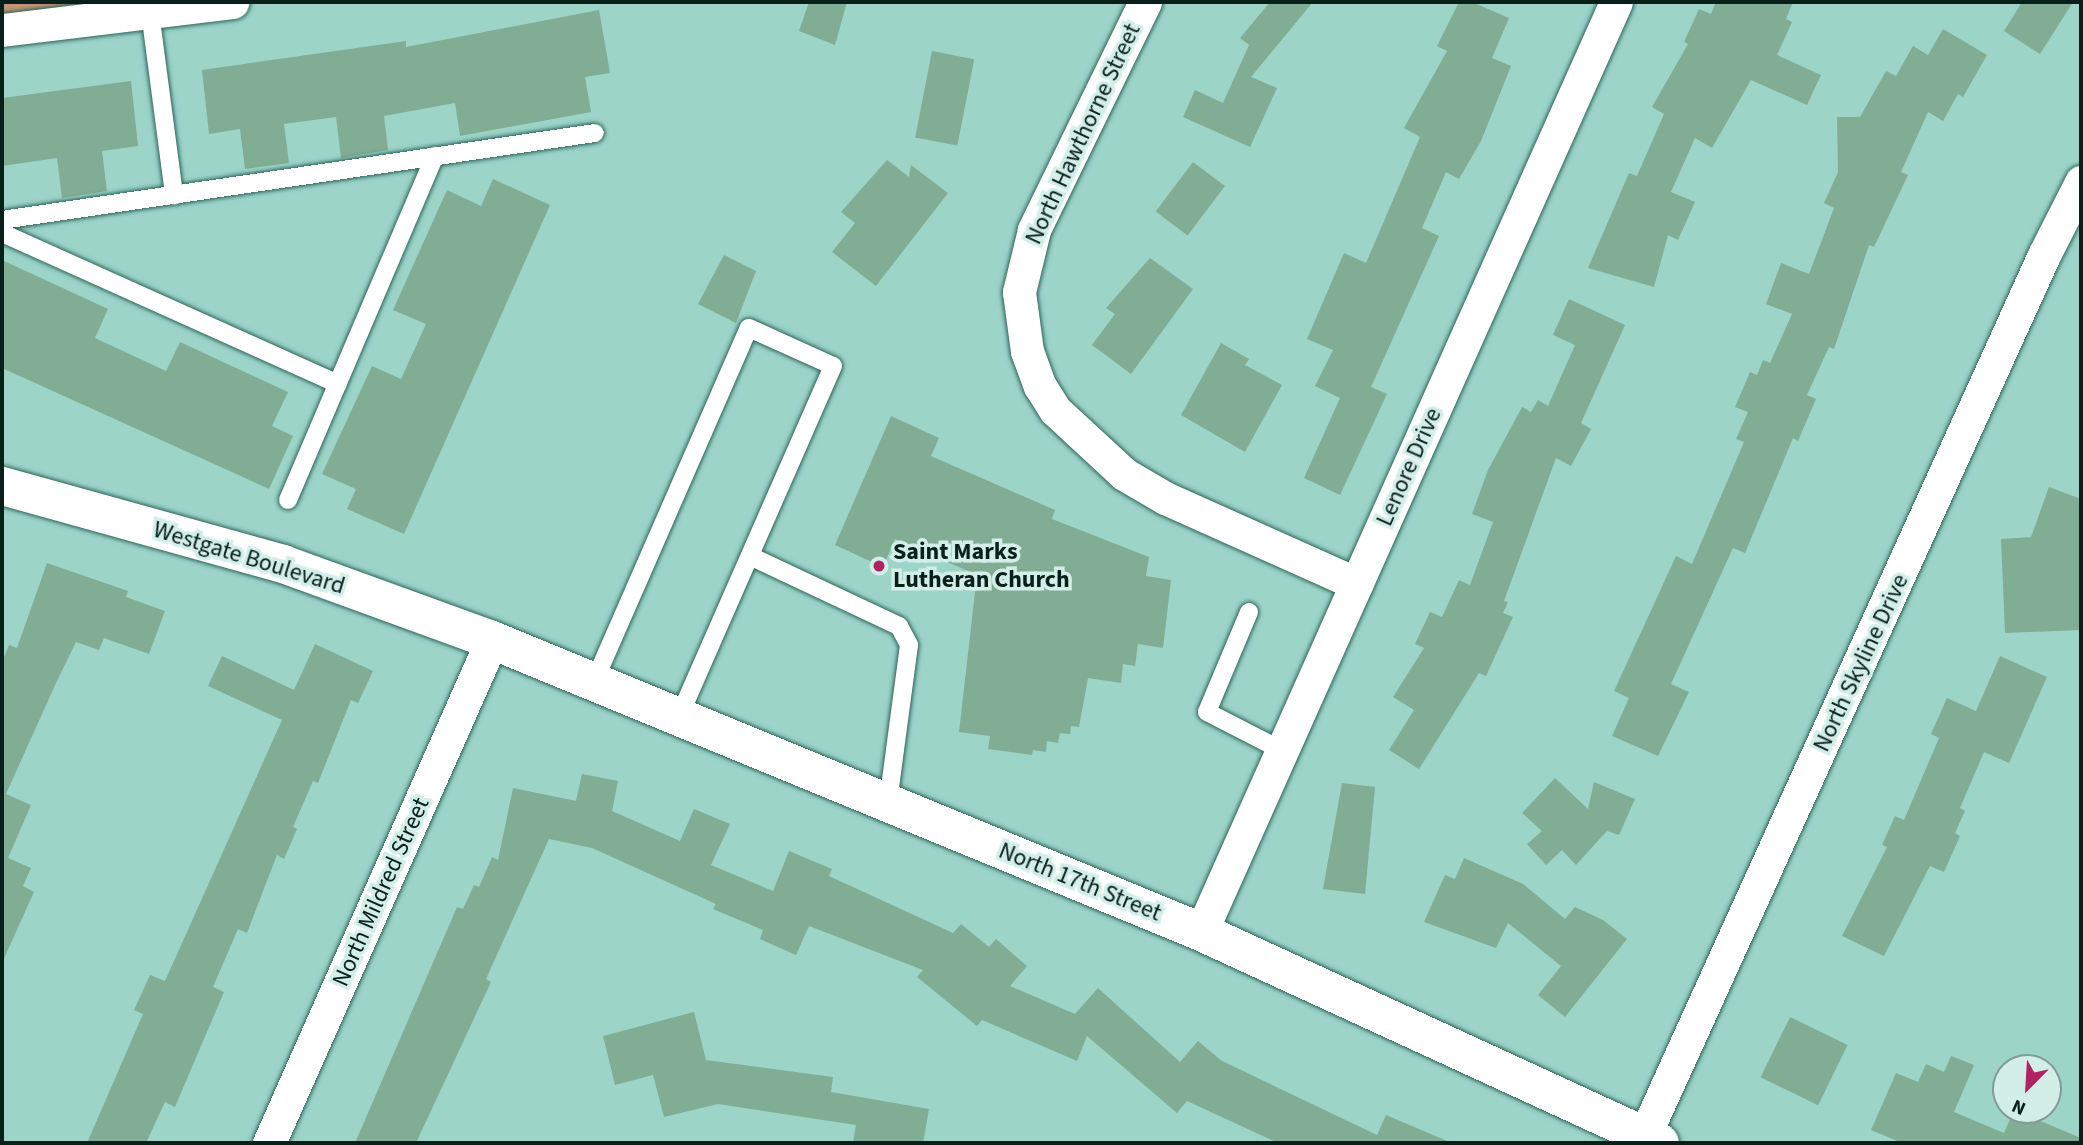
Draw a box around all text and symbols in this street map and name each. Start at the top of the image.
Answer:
street label: North Hawthorne Street [1019,19,1147,249]
street label: Lenore Drive [1370,403,1448,531]
street label: Westgate Boulevard [150,515,348,601]
place label: Saint Marks Lutheran Church [893,538,1070,594]
marker: Saint Marks Lutheran Church [871,558,887,574]
street label: North Skyline Drive [1807,570,1915,756]
street label: North Mildred Street [326,793,436,991]
street label: North 17th Street [995,836,1165,928]
north arrow [1992,1054,2062,1124]
text: N [2008,1092,2030,1122]

